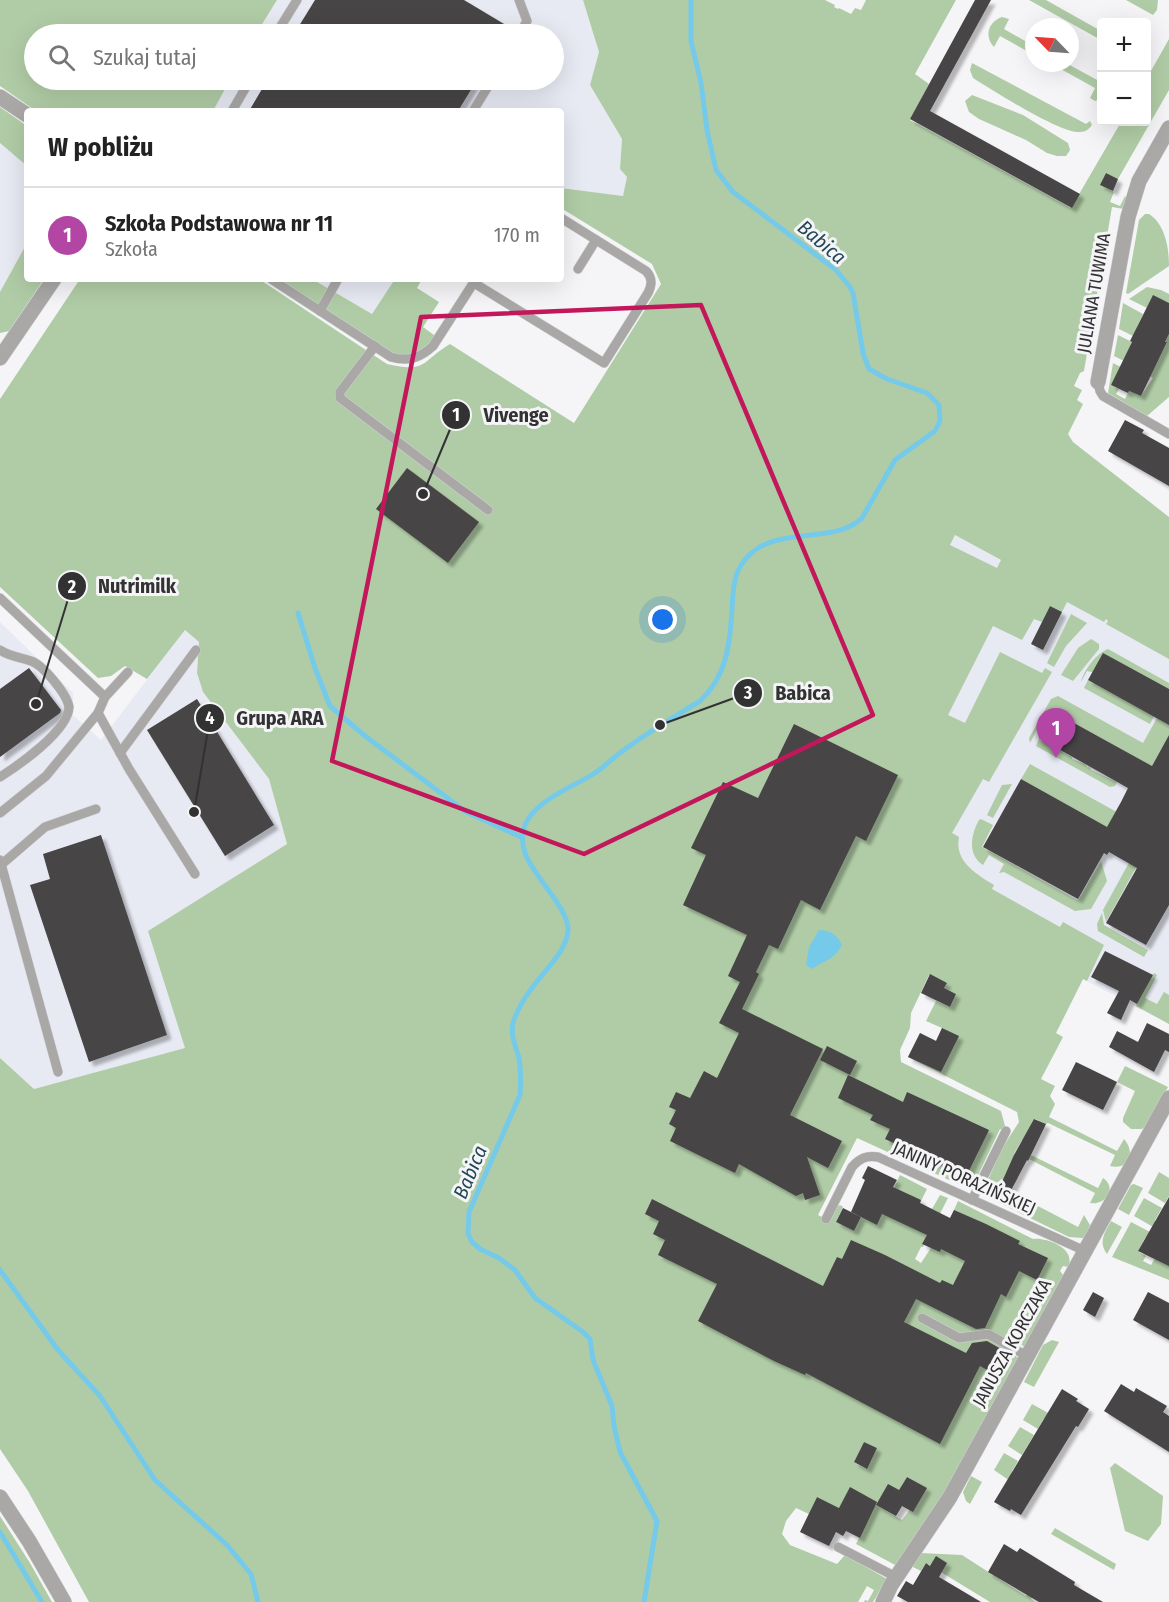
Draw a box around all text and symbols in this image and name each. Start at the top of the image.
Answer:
north arrow [1025,18,1079,72]
map controls [1097,18,1151,126]
button: + [1097,18,1151,72]
search box [24,24,564,90]
icon: search [45,41,78,74]
text: Szukaj tutaj [93,44,197,71]
button: − [1097,72,1151,126]
text: W pobliżu [48,132,154,163]
text: Szkoła Podstawowa nr 11 [105,210,333,237]
water label: Babica [793,215,851,269]
text: 1 [63,223,72,247]
text: 170 m [494,223,540,247]
street label: JULIANA TUWIMA [1073,231,1115,355]
text: Szkoła [105,237,158,261]
callout: Vivenge [441,396,561,434]
text: Vivenge [482,403,549,427]
text: 1 [452,404,460,426]
callout: Nutrimilk [57,567,188,605]
text: Nutrimilk [98,574,177,598]
text: 2 [67,576,76,598]
your location [648,605,677,634]
callout: Babica [733,674,843,712]
text: Babica [775,681,831,705]
text: 3 [743,682,753,704]
callout: Grupa ARA [195,699,336,737]
text: Grupa ARA [236,706,325,730]
text: 4 [205,707,215,729]
pin: 1 [1036,708,1076,758]
street label: JANINY PORAZIŃSKIEJ [889,1136,1040,1220]
water label: Babica [448,1142,492,1202]
street label: JANUSZA KORCZAKA [968,1275,1056,1411]

